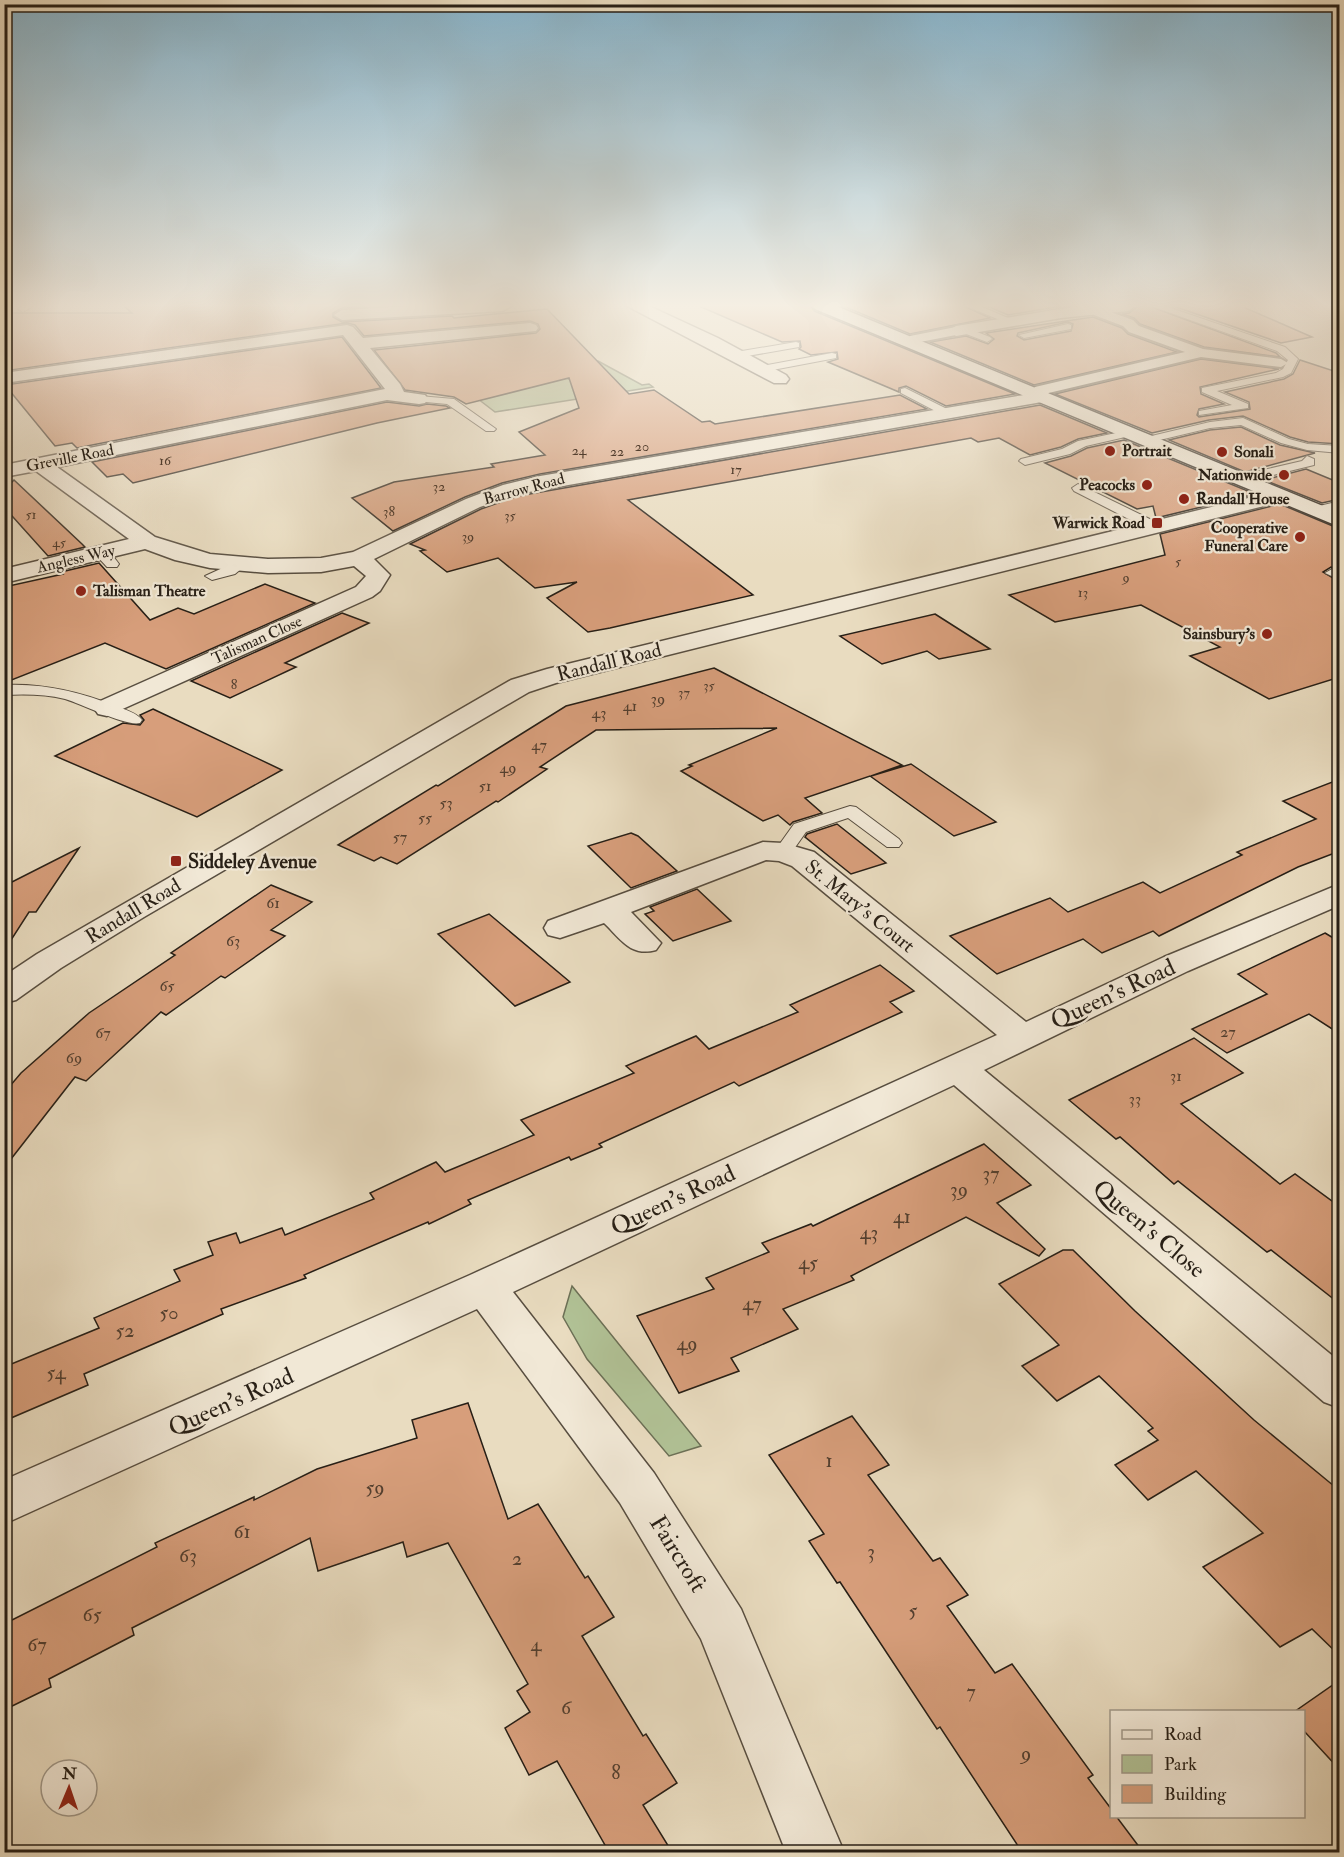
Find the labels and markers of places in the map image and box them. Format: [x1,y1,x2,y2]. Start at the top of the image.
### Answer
place label: Portrait [1122,441,1172,461]
place label: Sonali [1234,442,1275,462]
marker: Portrait [1103,444,1117,458]
marker: Sonali [1215,445,1229,459]
place label: Nationwide [1197,465,1272,485]
marker: Nationwide [1277,468,1291,482]
place label: Peacocks [1079,475,1136,495]
marker: Peacocks [1140,478,1154,492]
place label: Randall House [1196,489,1290,509]
marker: Randall House [1177,492,1191,506]
place label: Warwick Road [1052,513,1145,533]
marker: Warwick Road [1150,516,1164,530]
place label: Cooperative Funeral Care [1204,518,1288,556]
marker: Cooperative Funeral Care [1293,530,1307,544]
place label: Talisman Theatre [92,581,206,601]
marker: Talisman Theatre [74,584,88,598]
place label: Sainsbury's [1183,624,1256,645]
marker: Sainsbury's [1260,627,1274,641]
place label: Siddeley Avenue [188,849,317,875]
marker: Siddeley Avenue [169,854,183,868]

